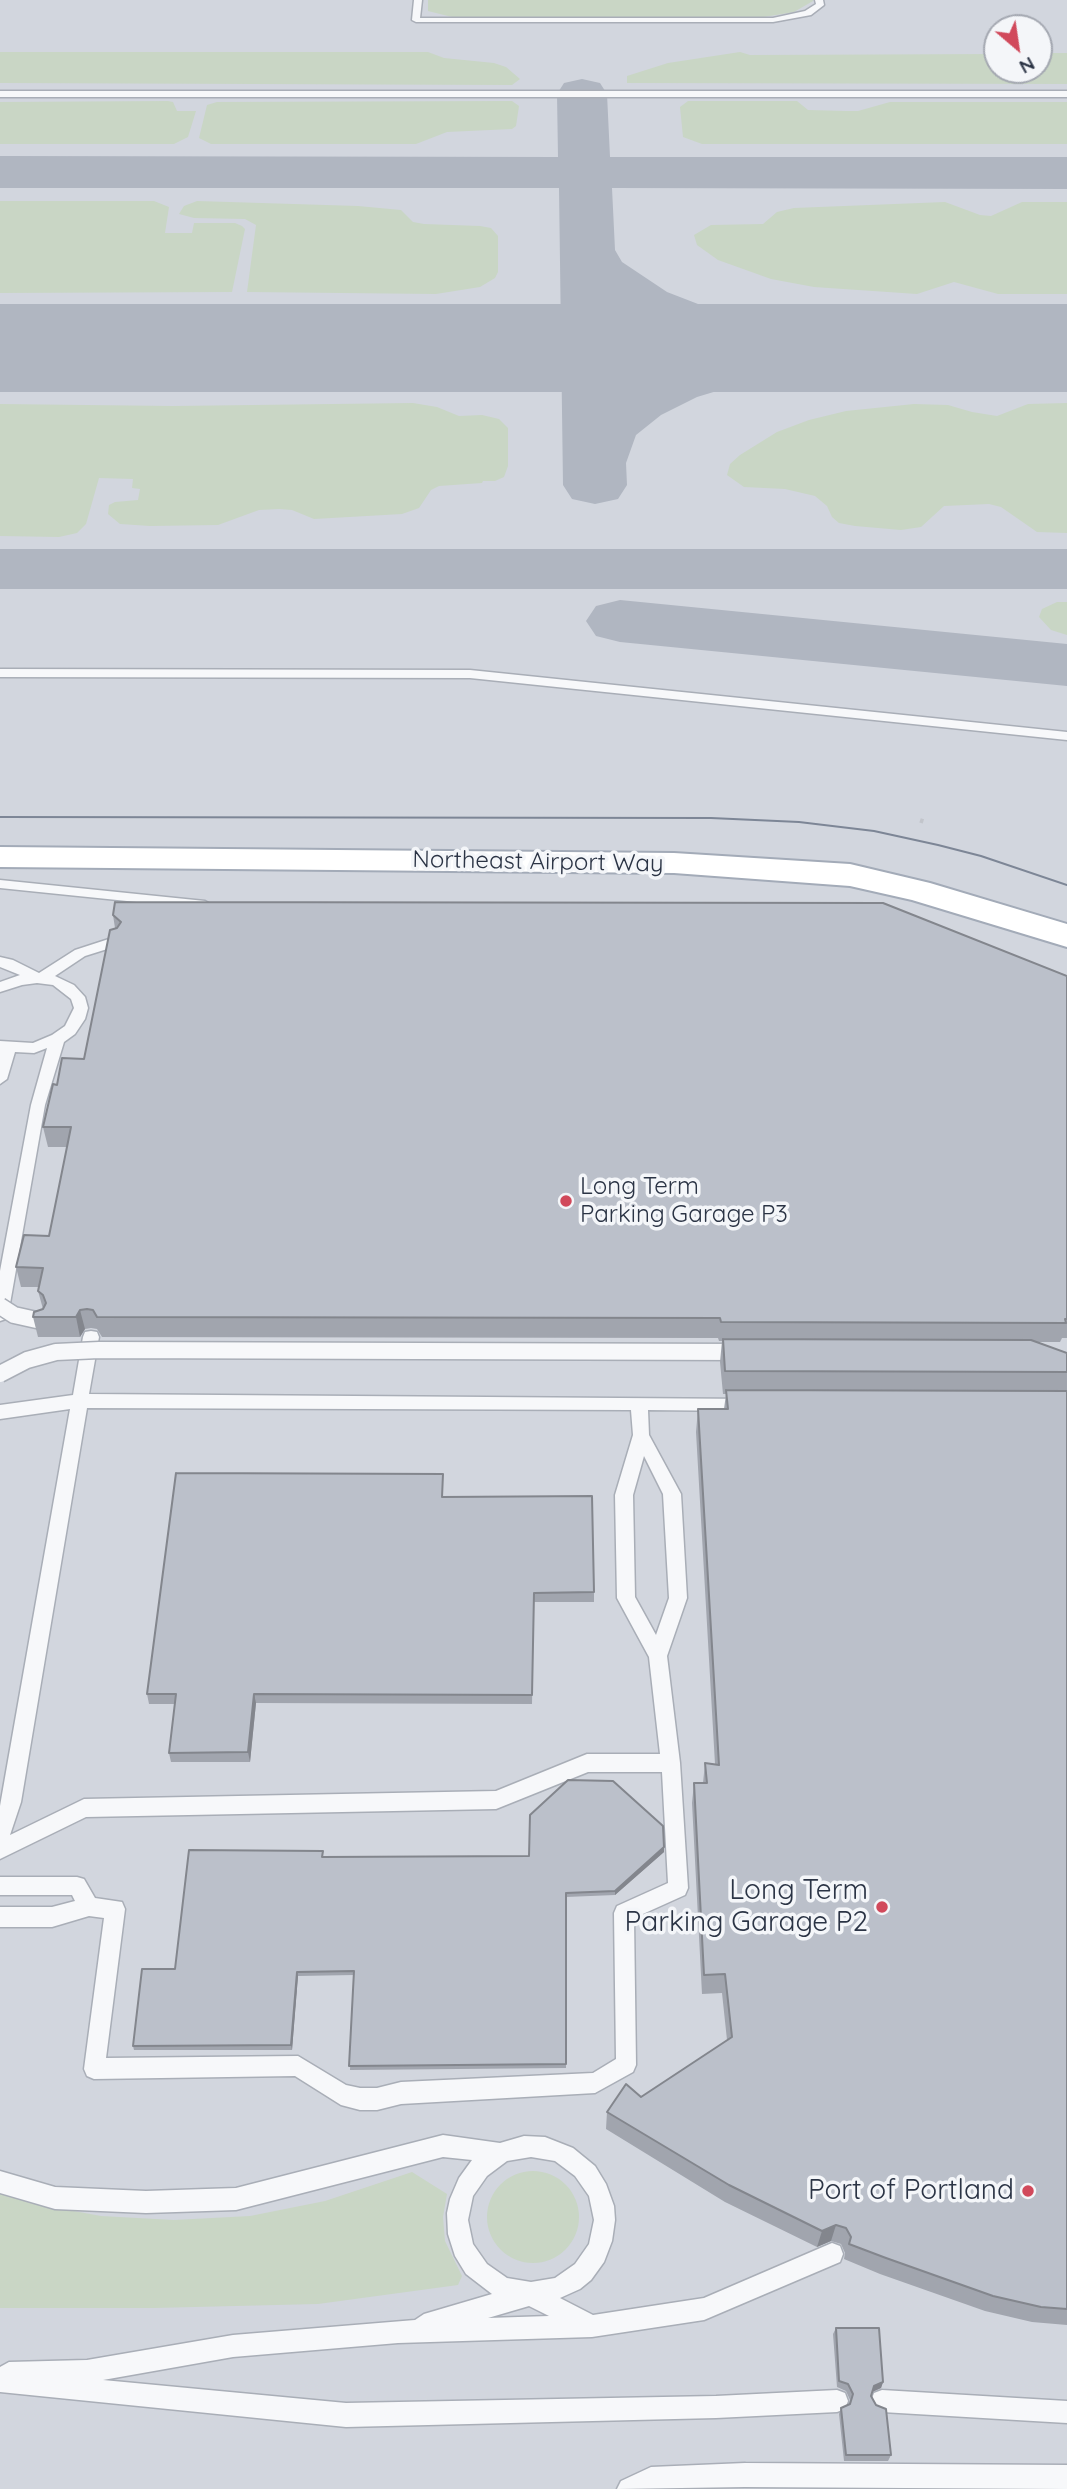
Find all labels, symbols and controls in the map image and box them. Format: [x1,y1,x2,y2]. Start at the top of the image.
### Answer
north arrow [983,14,1053,84]
text: N [1015,52,1039,79]
street label: Northeast Airport Way [412,845,664,879]
place label: Long Term Parking Garage P3 [580,1173,788,1229]
marker: Long Term Parking Garage P3 [558,1193,574,1209]
place label: Long Term Parking Garage P2 [625,1874,868,1940]
marker: Long Term Parking Garage P2 [874,1899,890,1915]
place label: Port of Portland [808,2174,1014,2208]
marker: Port of Portland [1020,2183,1036,2199]

